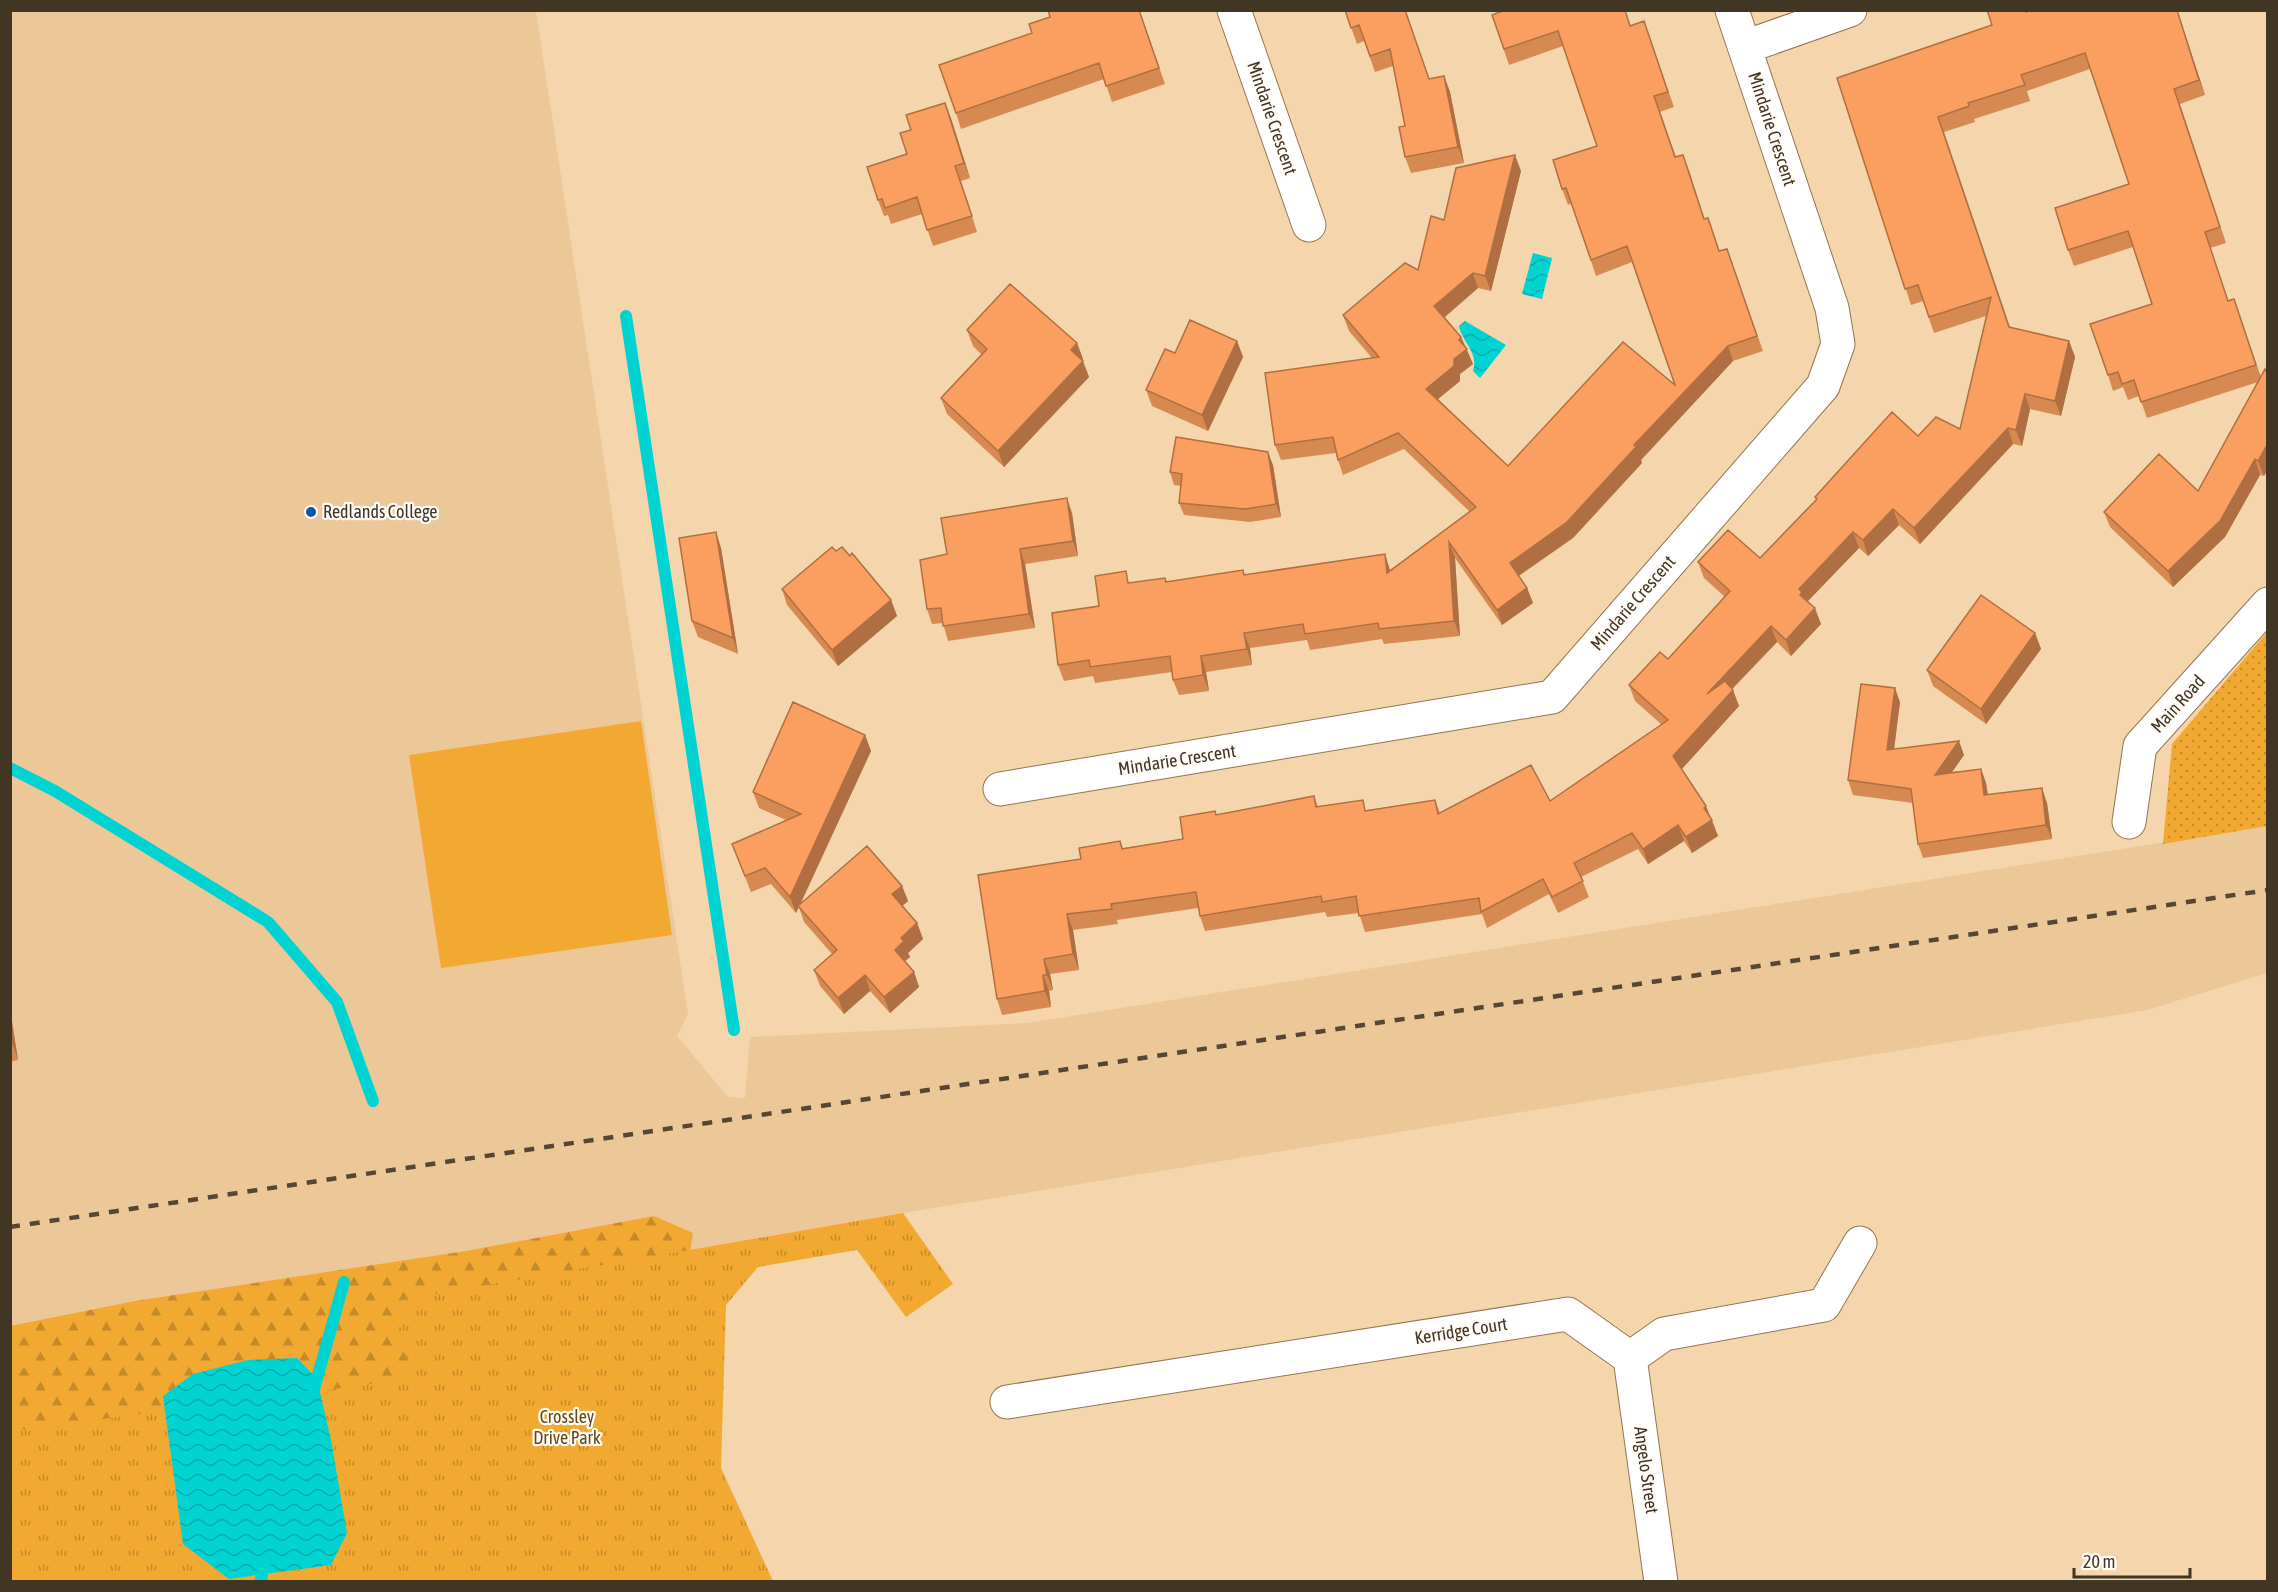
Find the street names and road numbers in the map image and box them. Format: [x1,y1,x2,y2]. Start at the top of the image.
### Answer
street label: Mindarie Crescent [1243,58,1302,177]
street label: Mindarie Crescent [1744,69,1801,188]
street label: Mindarie Crescent [1586,551,1679,654]
street label: Main Road [2146,671,2209,737]
street label: Mindarie Crescent [1117,740,1237,779]
street label: Kerridge Court [1413,1313,1509,1348]
street label: Angelo Street [1630,1425,1663,1515]

